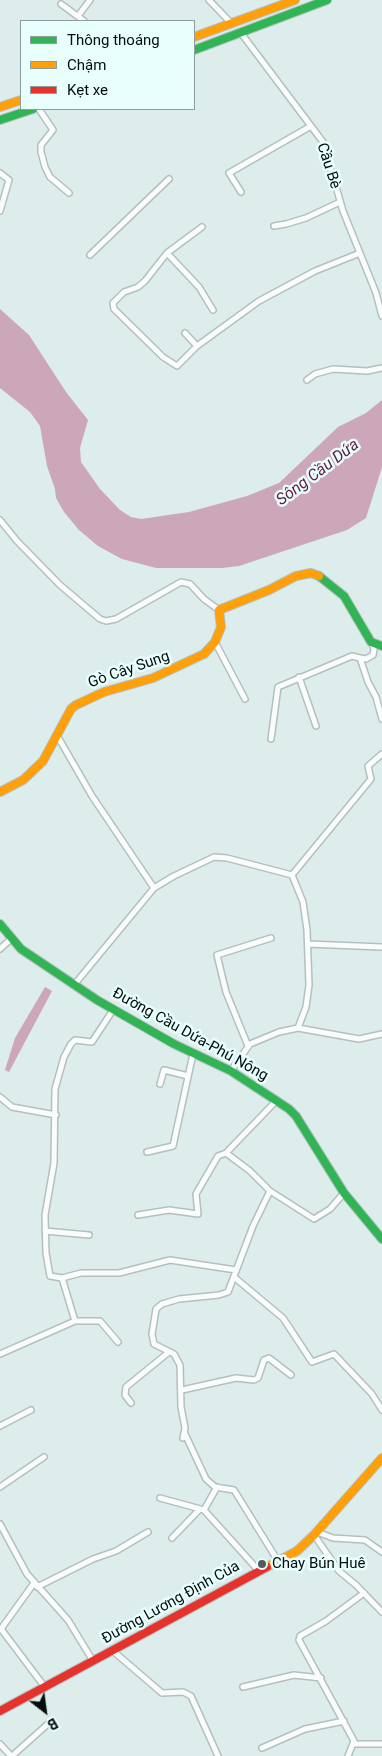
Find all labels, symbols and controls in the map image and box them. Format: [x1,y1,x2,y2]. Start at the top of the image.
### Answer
legend [20,20,195,110]
text: Thông thoáng [67,31,160,49]
text: Chậm [67,56,106,74]
text: Kẹt xe [67,81,108,99]
street label: Cầu Bè [312,141,344,191]
water label: Sông Cầu Dứa [273,436,363,510]
street label: Gò Cây Sung [86,648,172,692]
street label: Đường Cầu Dứa-Phú Nông [109,985,271,1085]
place label: Chay Bún Huê [272,1555,365,1573]
street label: Đường Lương Định Của [99,1558,243,1648]
marker: Chay Bún Huê [256,1558,268,1570]
north arrow [20,1686,70,1736]
text: B [45,1715,60,1733]

